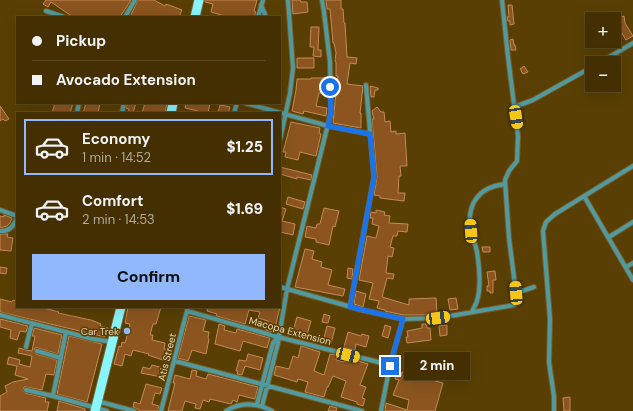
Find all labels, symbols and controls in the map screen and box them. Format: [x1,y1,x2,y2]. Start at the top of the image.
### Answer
map controls [585,12,621,92]
button: + [585,12,621,48]
text: Pickup [56,31,106,51]
button: − [585,56,621,92]
text: Avocado Extension [56,70,196,90]
route start [321,78,339,96]
car [508,104,524,130]
icon: car [34,129,70,165]
text: Economy [82,129,150,149]
text: $1.25 [226,137,263,157]
text: 1 min · 14:52 [82,149,151,166]
icon: car [34,191,70,227]
text: Comfort [82,191,143,211]
text: $1.69 [226,199,263,219]
text: 2 min · 14:53 [82,211,155,228]
car [464,219,478,243]
button: Confirm [32,254,265,300]
car [509,281,523,305]
car [425,310,451,326]
street label: Macopa Extension [247,314,333,348]
place label: Car Trek [81,325,119,338]
marker: Car Trek [122,326,132,336]
street label: Atis Street [155,332,179,382]
car [335,346,361,364]
callout: 2 min [404,352,470,380]
route end [381,357,399,375]
text: 2 min [420,357,454,374]

